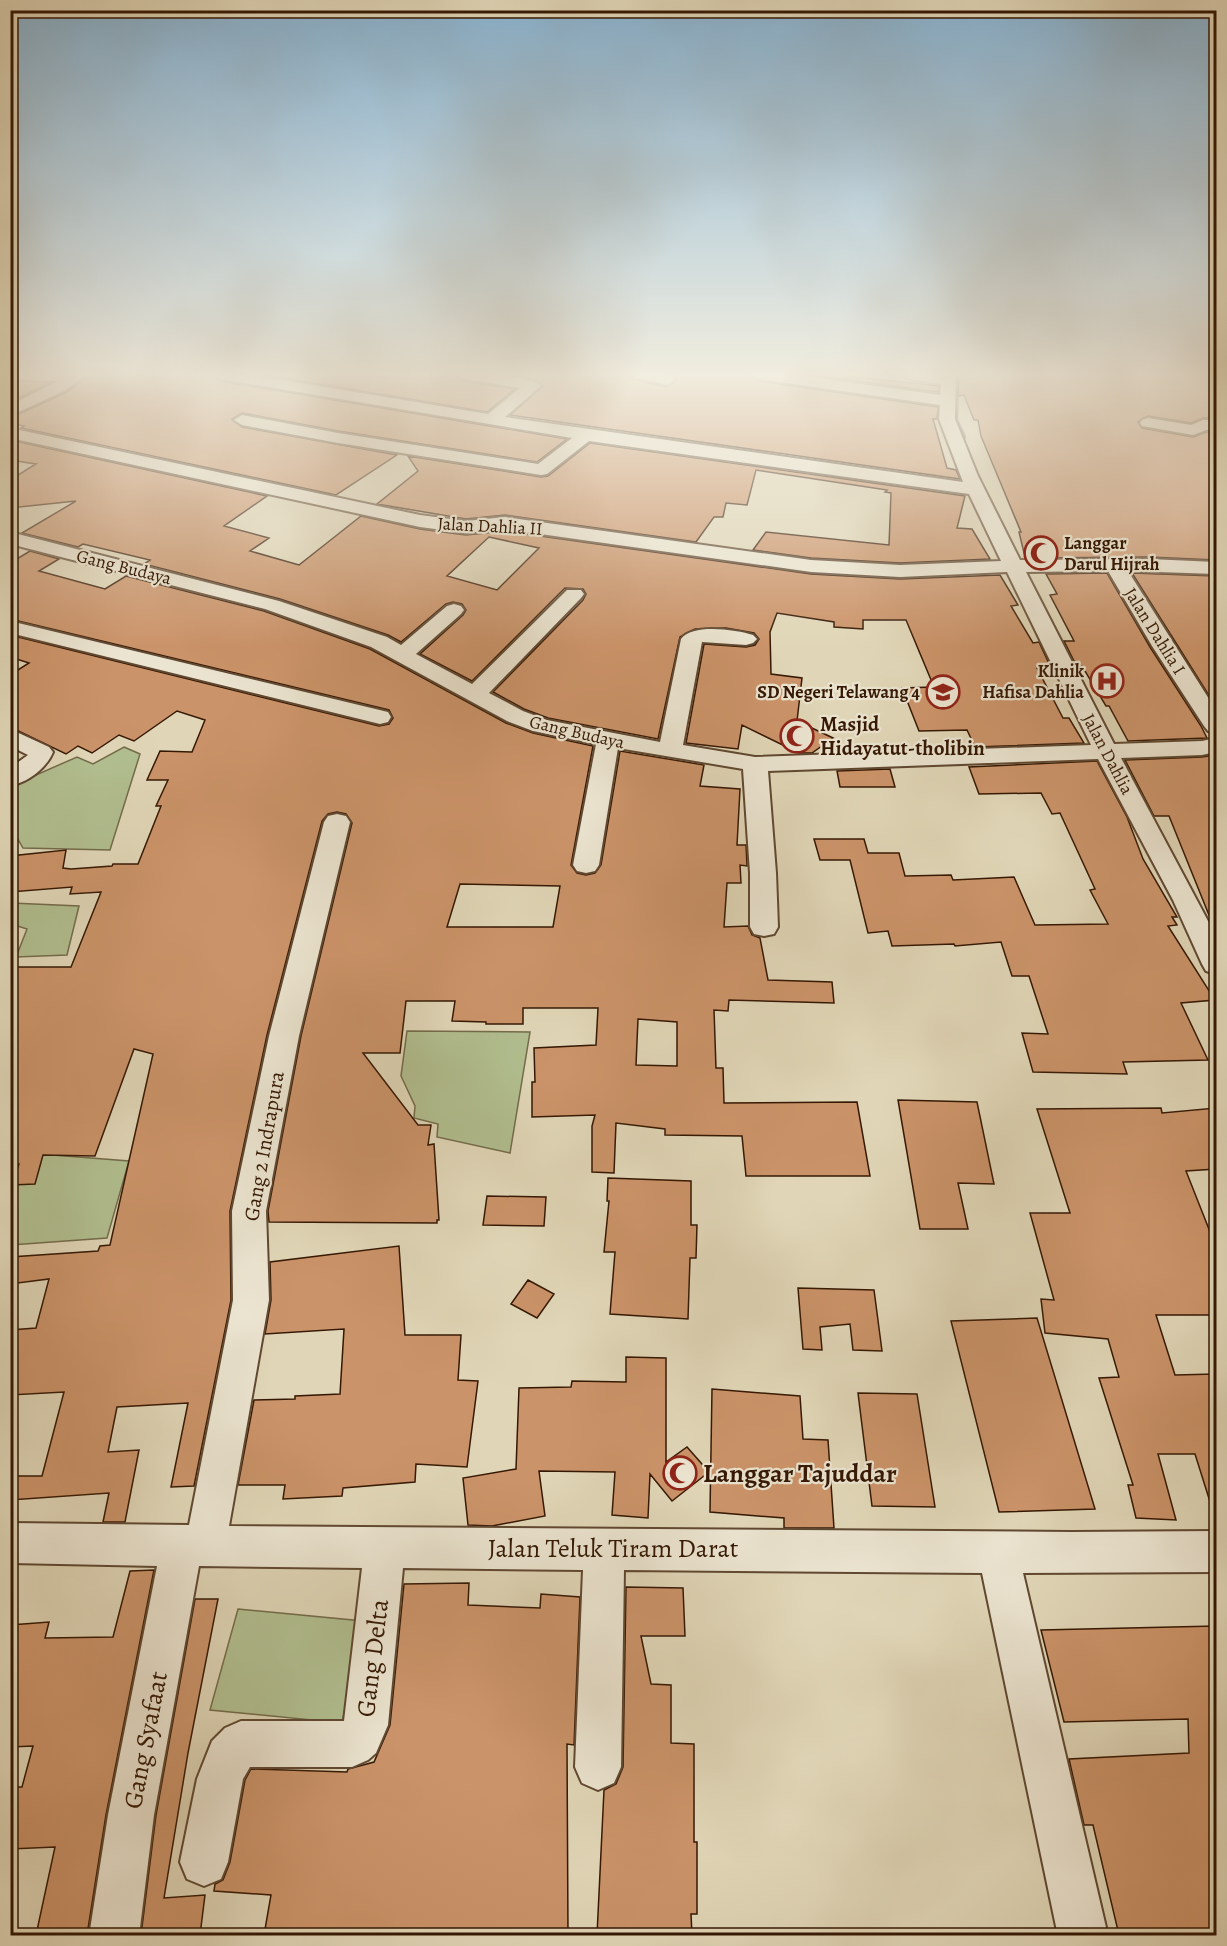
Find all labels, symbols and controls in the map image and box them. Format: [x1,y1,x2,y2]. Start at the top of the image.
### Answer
street label: Jalan Dahlia II [437,511,543,541]
place label: Langgar Darul Hijrah [1064,531,1160,576]
mosque icon: Langgar Darul Hijrah [1023,535,1059,571]
street label: Gang Budaya [74,544,175,591]
street label: Jalan Dahlia I [1119,583,1191,679]
place label: Klinik Hafisa Dahlia [982,659,1085,704]
hospital icon: Klinik Hafisa Dahlia [1089,663,1125,699]
school or university icon: SD Negeri Telawang 4 [925,674,961,710]
place label: SD Negeri Telawang 4 [757,680,921,704]
street label: Gang Budaya [527,709,628,755]
street label: Jalan Dahlia [1077,709,1140,799]
place label: Masjid Hidayatut-tholibin [820,710,985,762]
mosque icon: Masjid Hidayatut-tholibin [779,718,815,754]
street label: Gang 2 Indrapura [237,1069,291,1223]
mosque icon: Langgar Tajuddar [662,1455,698,1491]
place label: Langgar Tajuddar [703,1456,897,1491]
street label: Jalan Teluk Tiram Darat [488,1531,739,1566]
street label: Gang Delta [348,1597,397,1719]
street label: Gang Syafaat [115,1668,176,1812]

